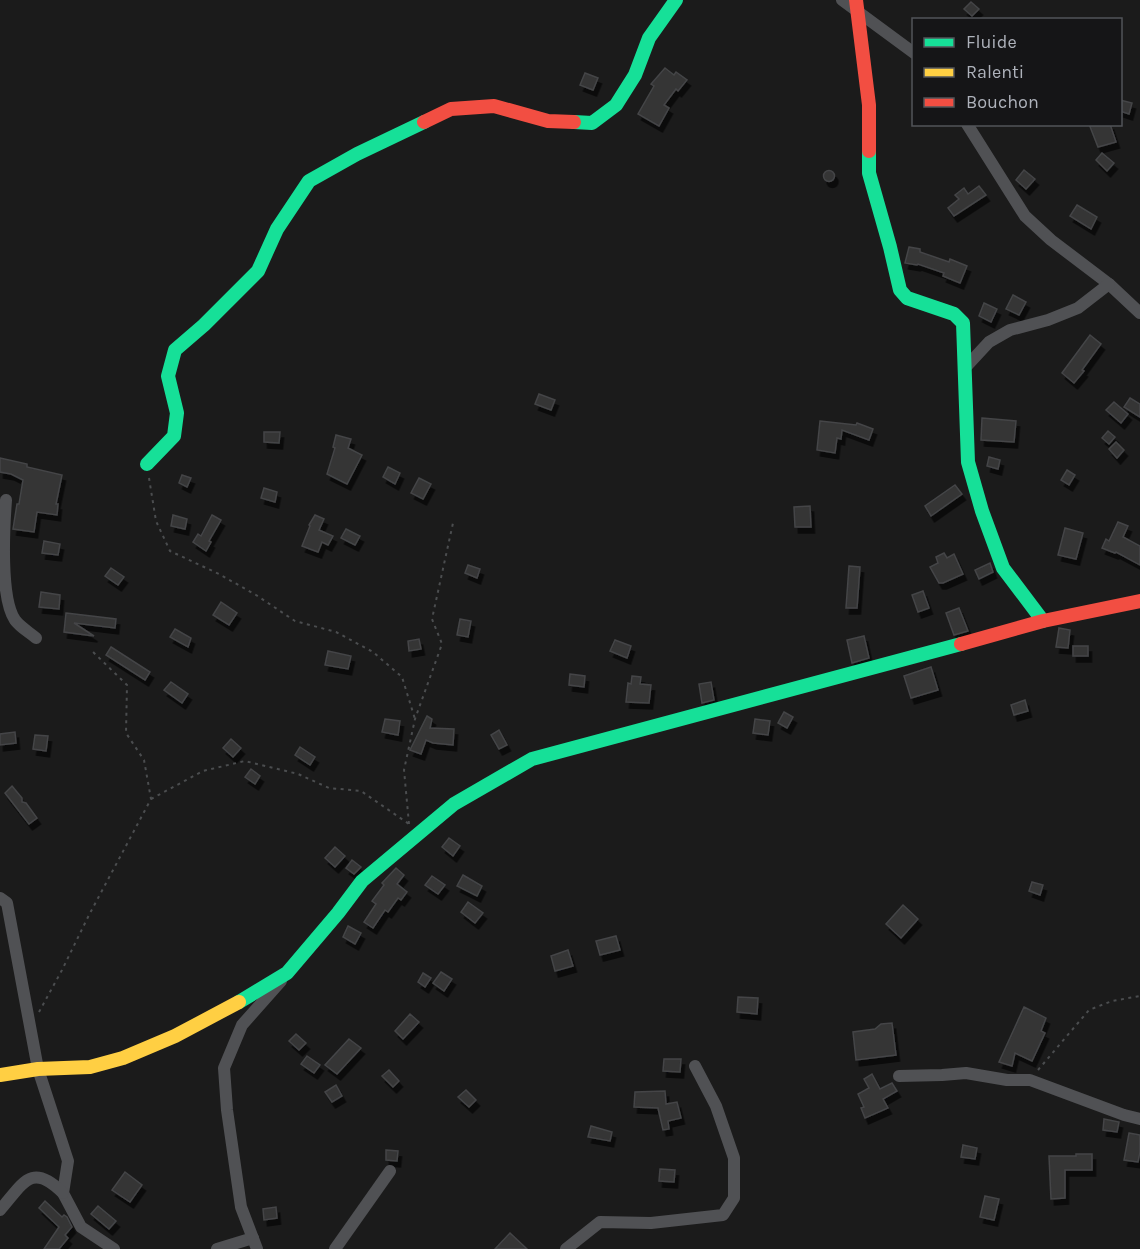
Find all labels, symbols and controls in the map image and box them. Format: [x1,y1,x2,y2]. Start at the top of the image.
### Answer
legend [912,18,1122,126]
text: Fluide [966,31,1017,53]
text: Ralenti [966,61,1024,83]
text: Bouchon [966,91,1039,113]

